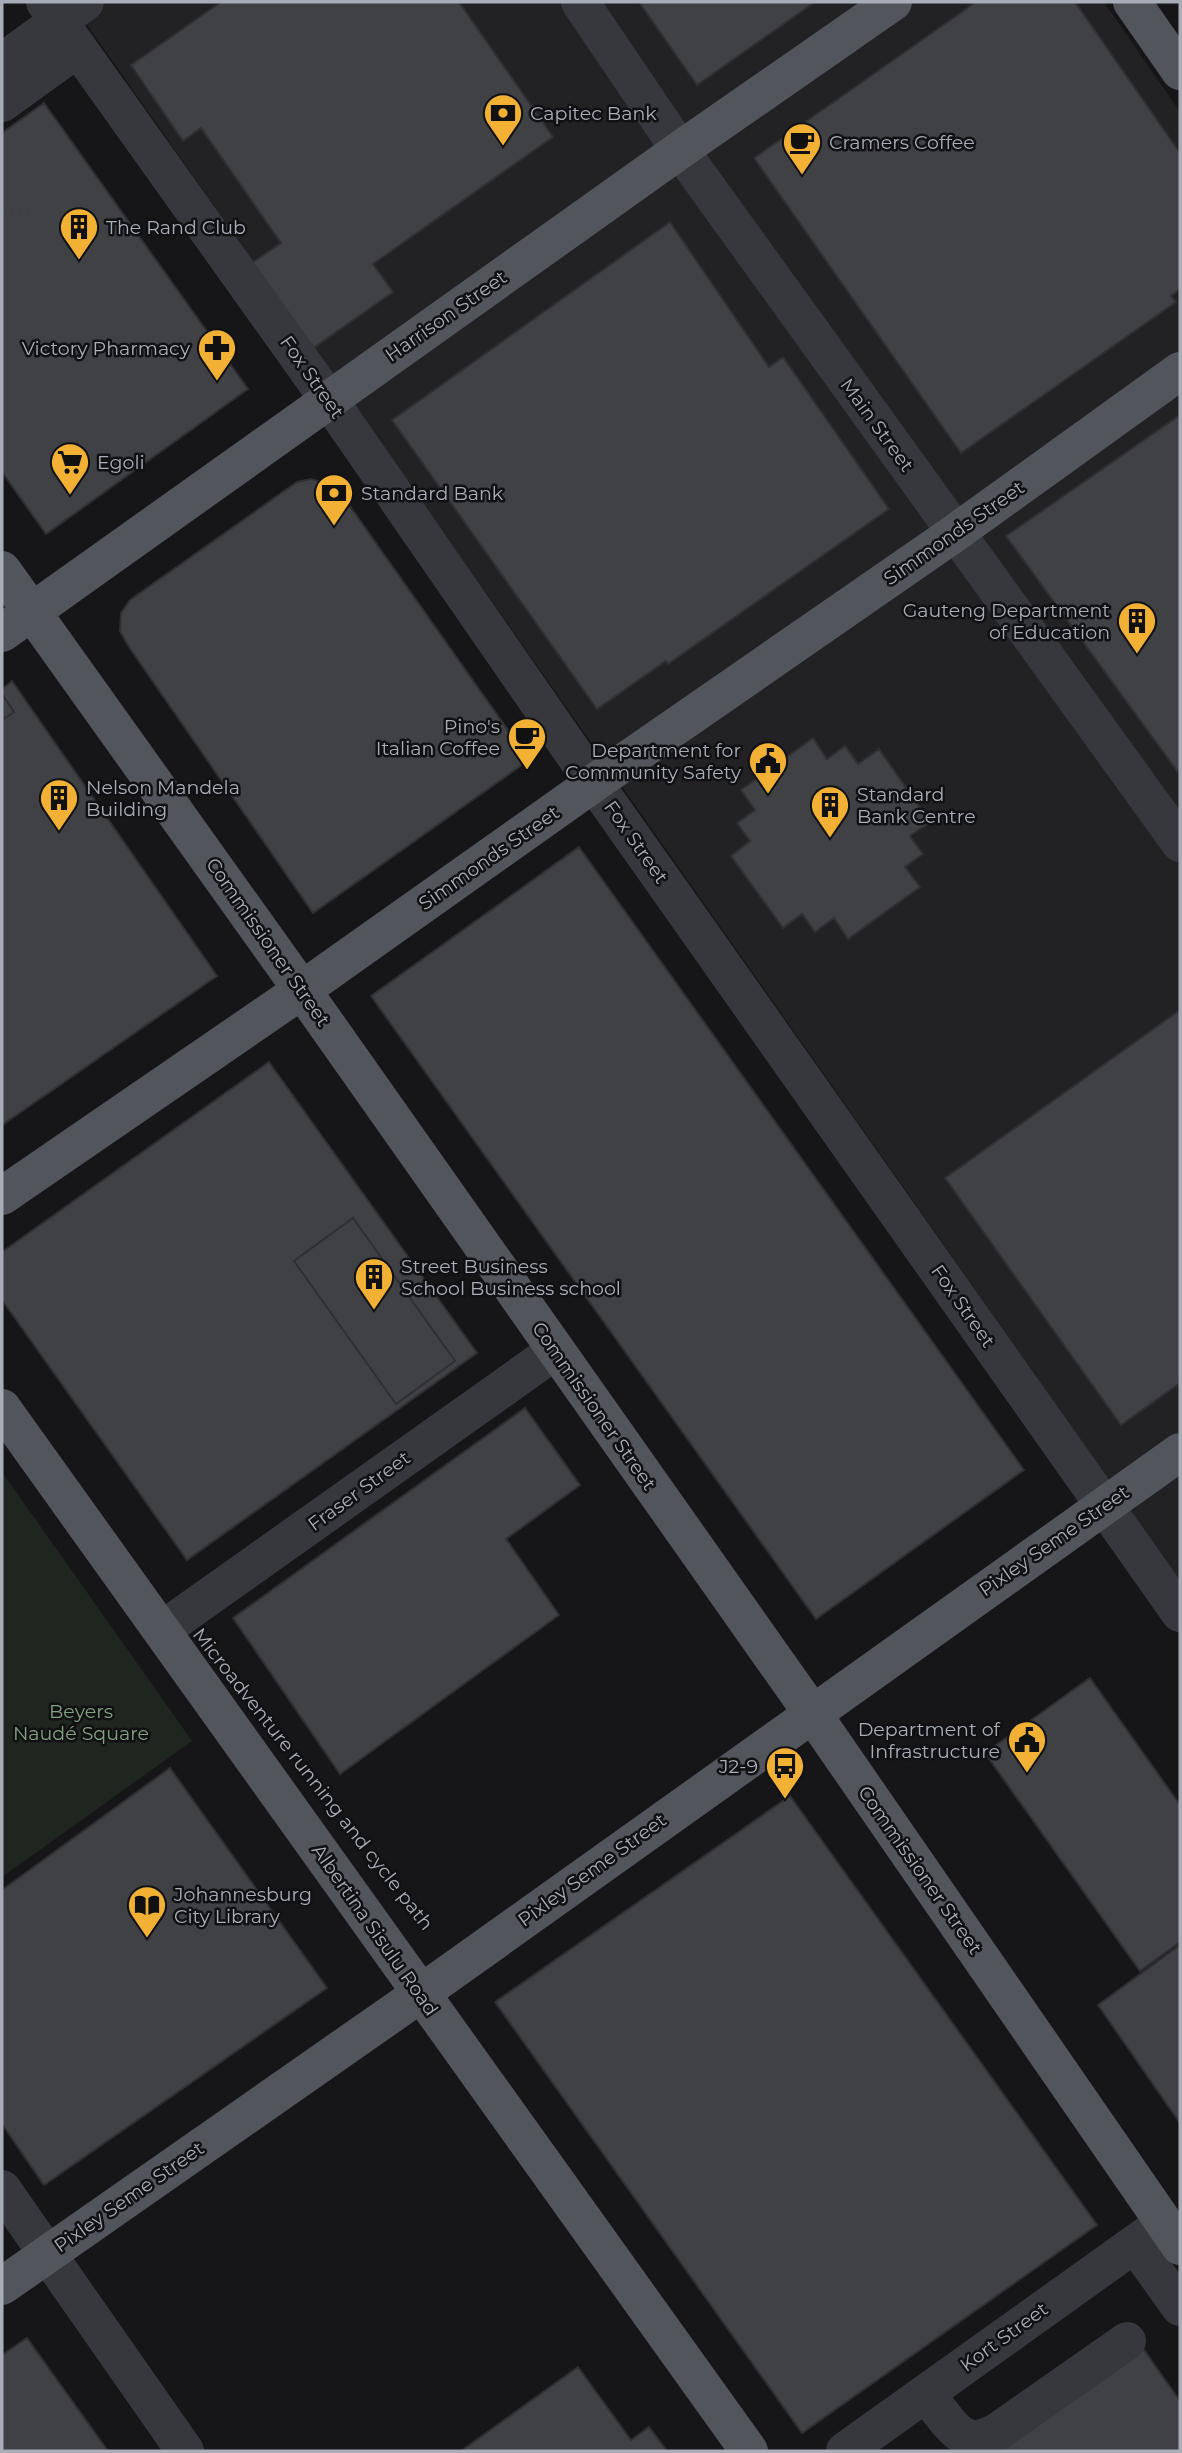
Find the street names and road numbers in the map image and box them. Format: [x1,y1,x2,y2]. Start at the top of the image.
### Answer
street label: Harrison Street [381,265,511,366]
street label: Fox Street [275,331,349,423]
street label: Main Street [835,374,919,476]
street label: Simmonds Street [879,476,1029,590]
street label: Fox Street [599,796,673,888]
street label: Simmonds Street [414,801,564,915]
street label: Commissioner Street [201,853,335,1031]
street label: Fox Street [926,1260,1000,1352]
street label: Commissioner Street [527,1317,661,1495]
street label: Fraser Street [303,1446,415,1536]
street label: Pixley Seme Street [975,1480,1134,1601]
street label: Microadventure running and cycle path [188,1623,438,1935]
street label: Commissioner Street [853,1781,987,1959]
street label: Pixley Seme Street [513,1808,671,1932]
street label: Albertina Sisulu Road [307,1840,443,2020]
street label: Pixley Seme Street [50,2136,209,2257]
street label: Kort Street [956,2297,1053,2377]

